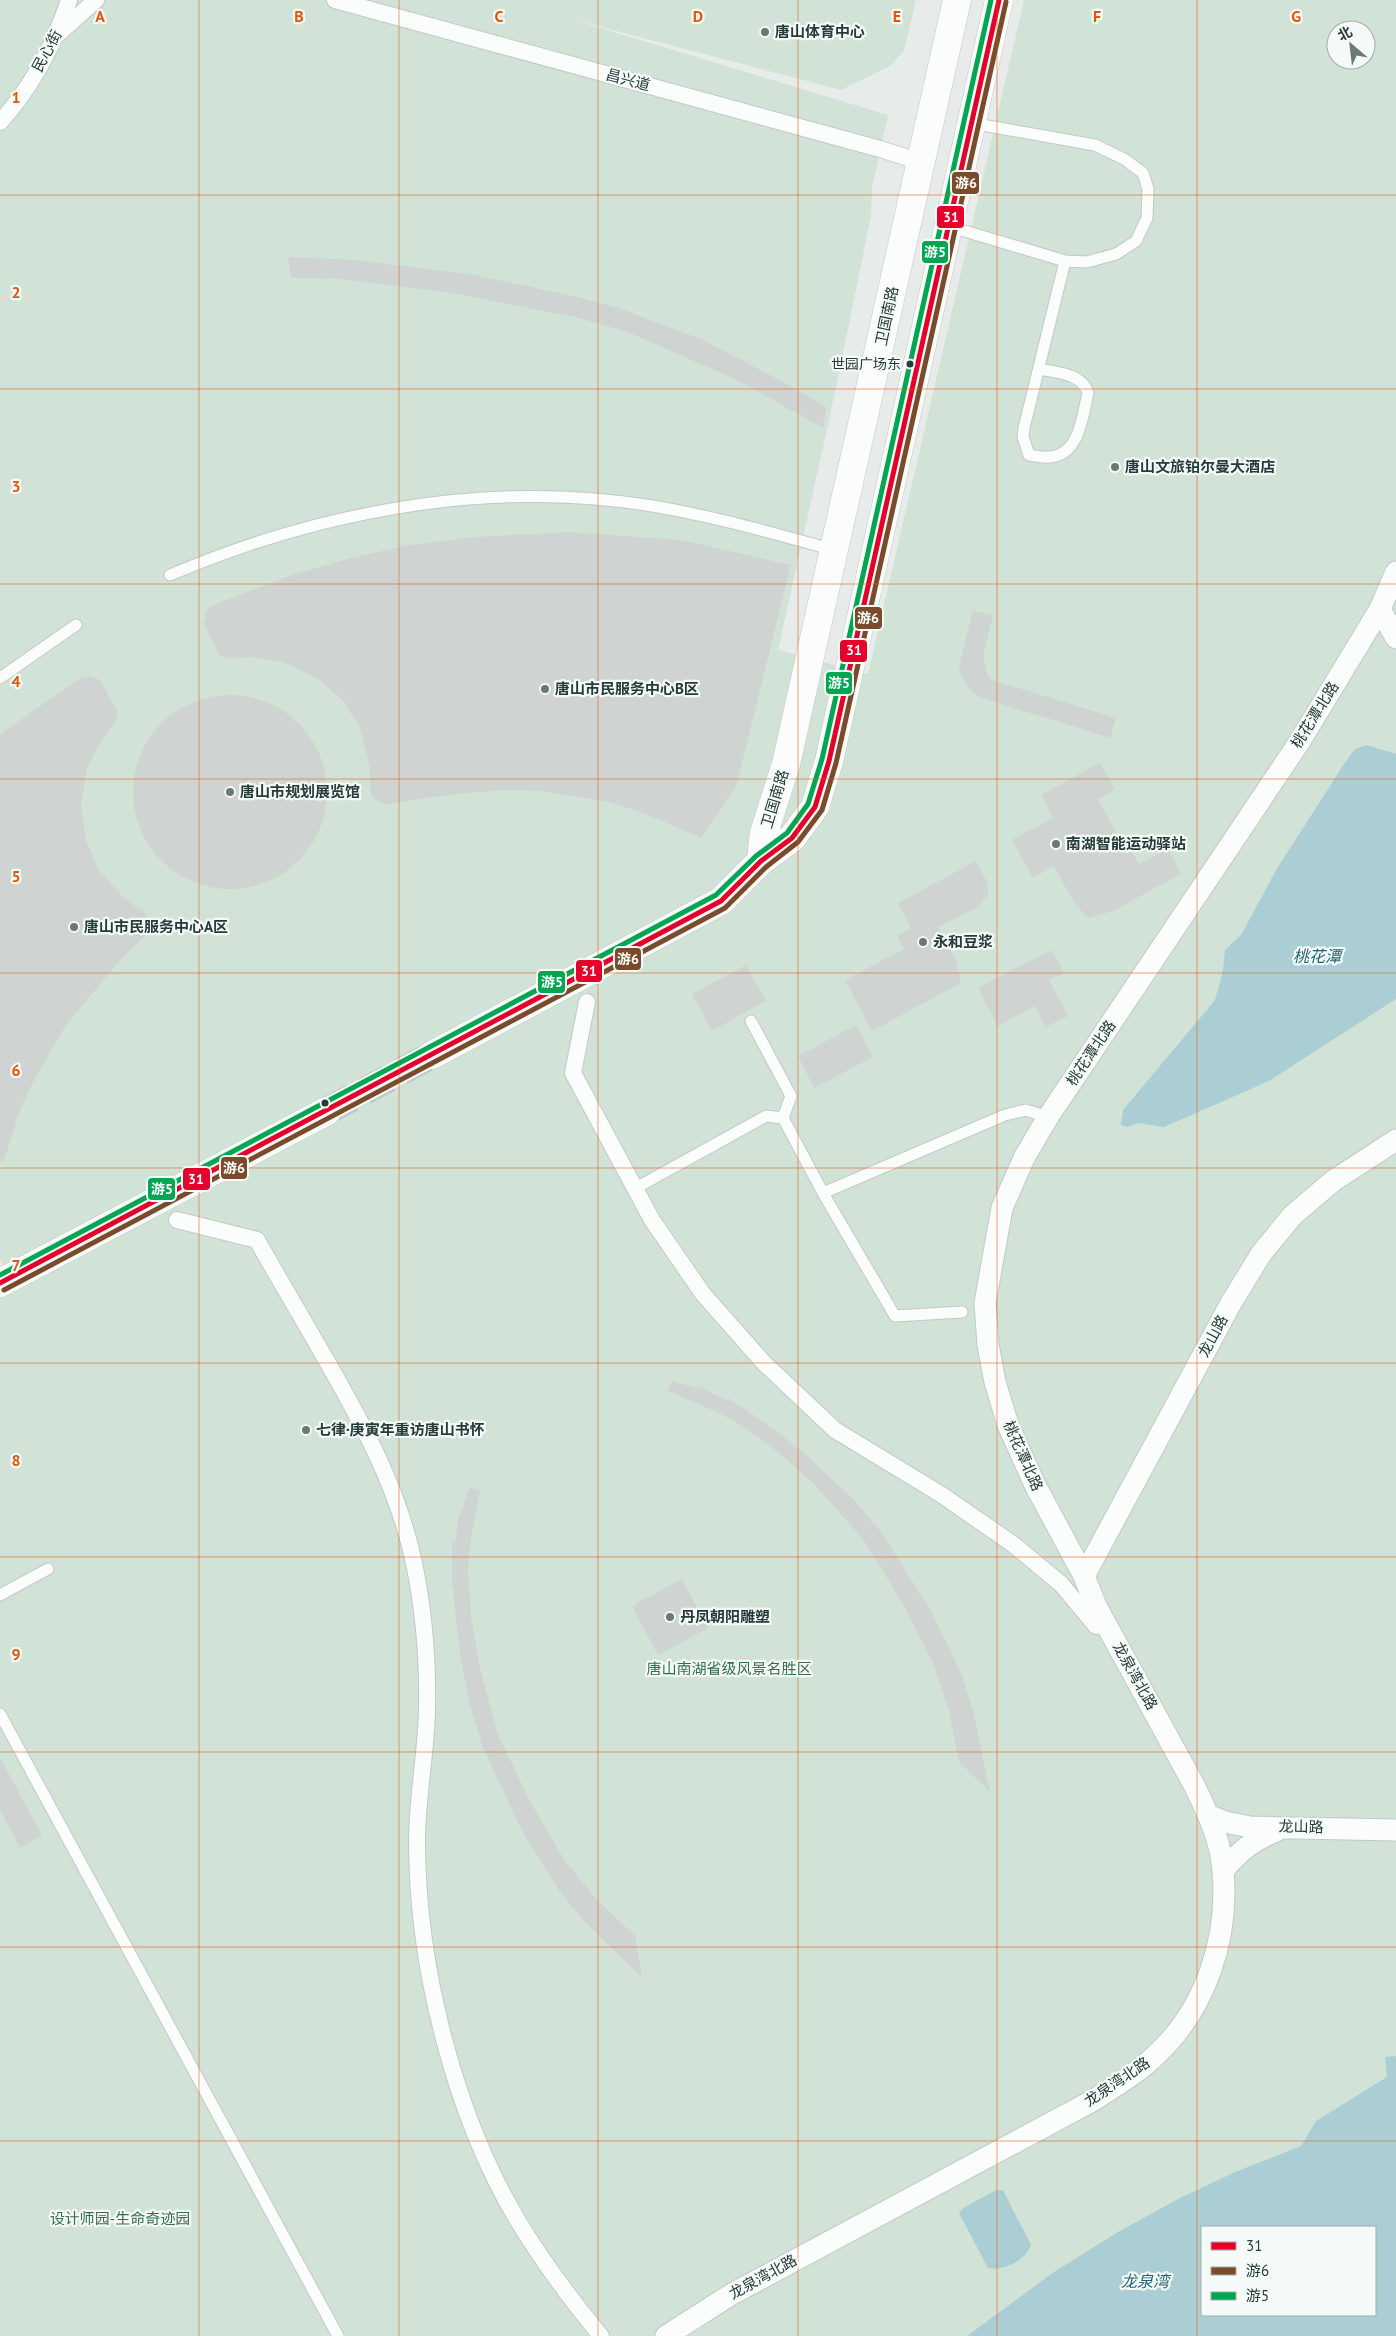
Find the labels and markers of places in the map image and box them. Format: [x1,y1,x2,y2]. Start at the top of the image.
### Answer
place label: 唐山体育中心 [775,22,865,41]
marker: 唐山体育中心 [759,26,771,38]
place label: 世园广场东 [831,355,901,373]
marker: 世园广场东 [905,359,915,369]
place label: 唐山文旅铂尔曼大酒店 [1125,457,1275,476]
marker: 唐山文旅铂尔曼大酒店 [1109,461,1121,473]
place label: 唐山市民服务中心B区 [555,679,699,698]
marker: 唐山市民服务中心B区 [539,683,551,695]
place label: 唐山市规划展览馆 [240,782,360,801]
marker: 唐山市规划展览馆 [224,786,236,798]
place label: 南湖智能运动驿站 [1066,834,1186,853]
marker: 南湖智能运动驿站 [1050,838,1062,850]
place label: 唐山市民服务中心A区 [84,917,228,936]
marker: 唐山市民服务中心A区 [68,921,80,933]
place label: 永和豆浆 [933,932,993,951]
marker: 永和豆浆 [917,936,929,948]
unlabelled marker [320,1098,330,1108]
place label: 七律·庚寅年重访唐山书怀 [316,1420,485,1439]
marker: 七律·庚寅年重访唐山书怀 [300,1424,312,1436]
place label: 丹凤朝阳雕塑 [680,1607,770,1626]
marker: 丹凤朝阳雕塑 [664,1611,676,1623]

